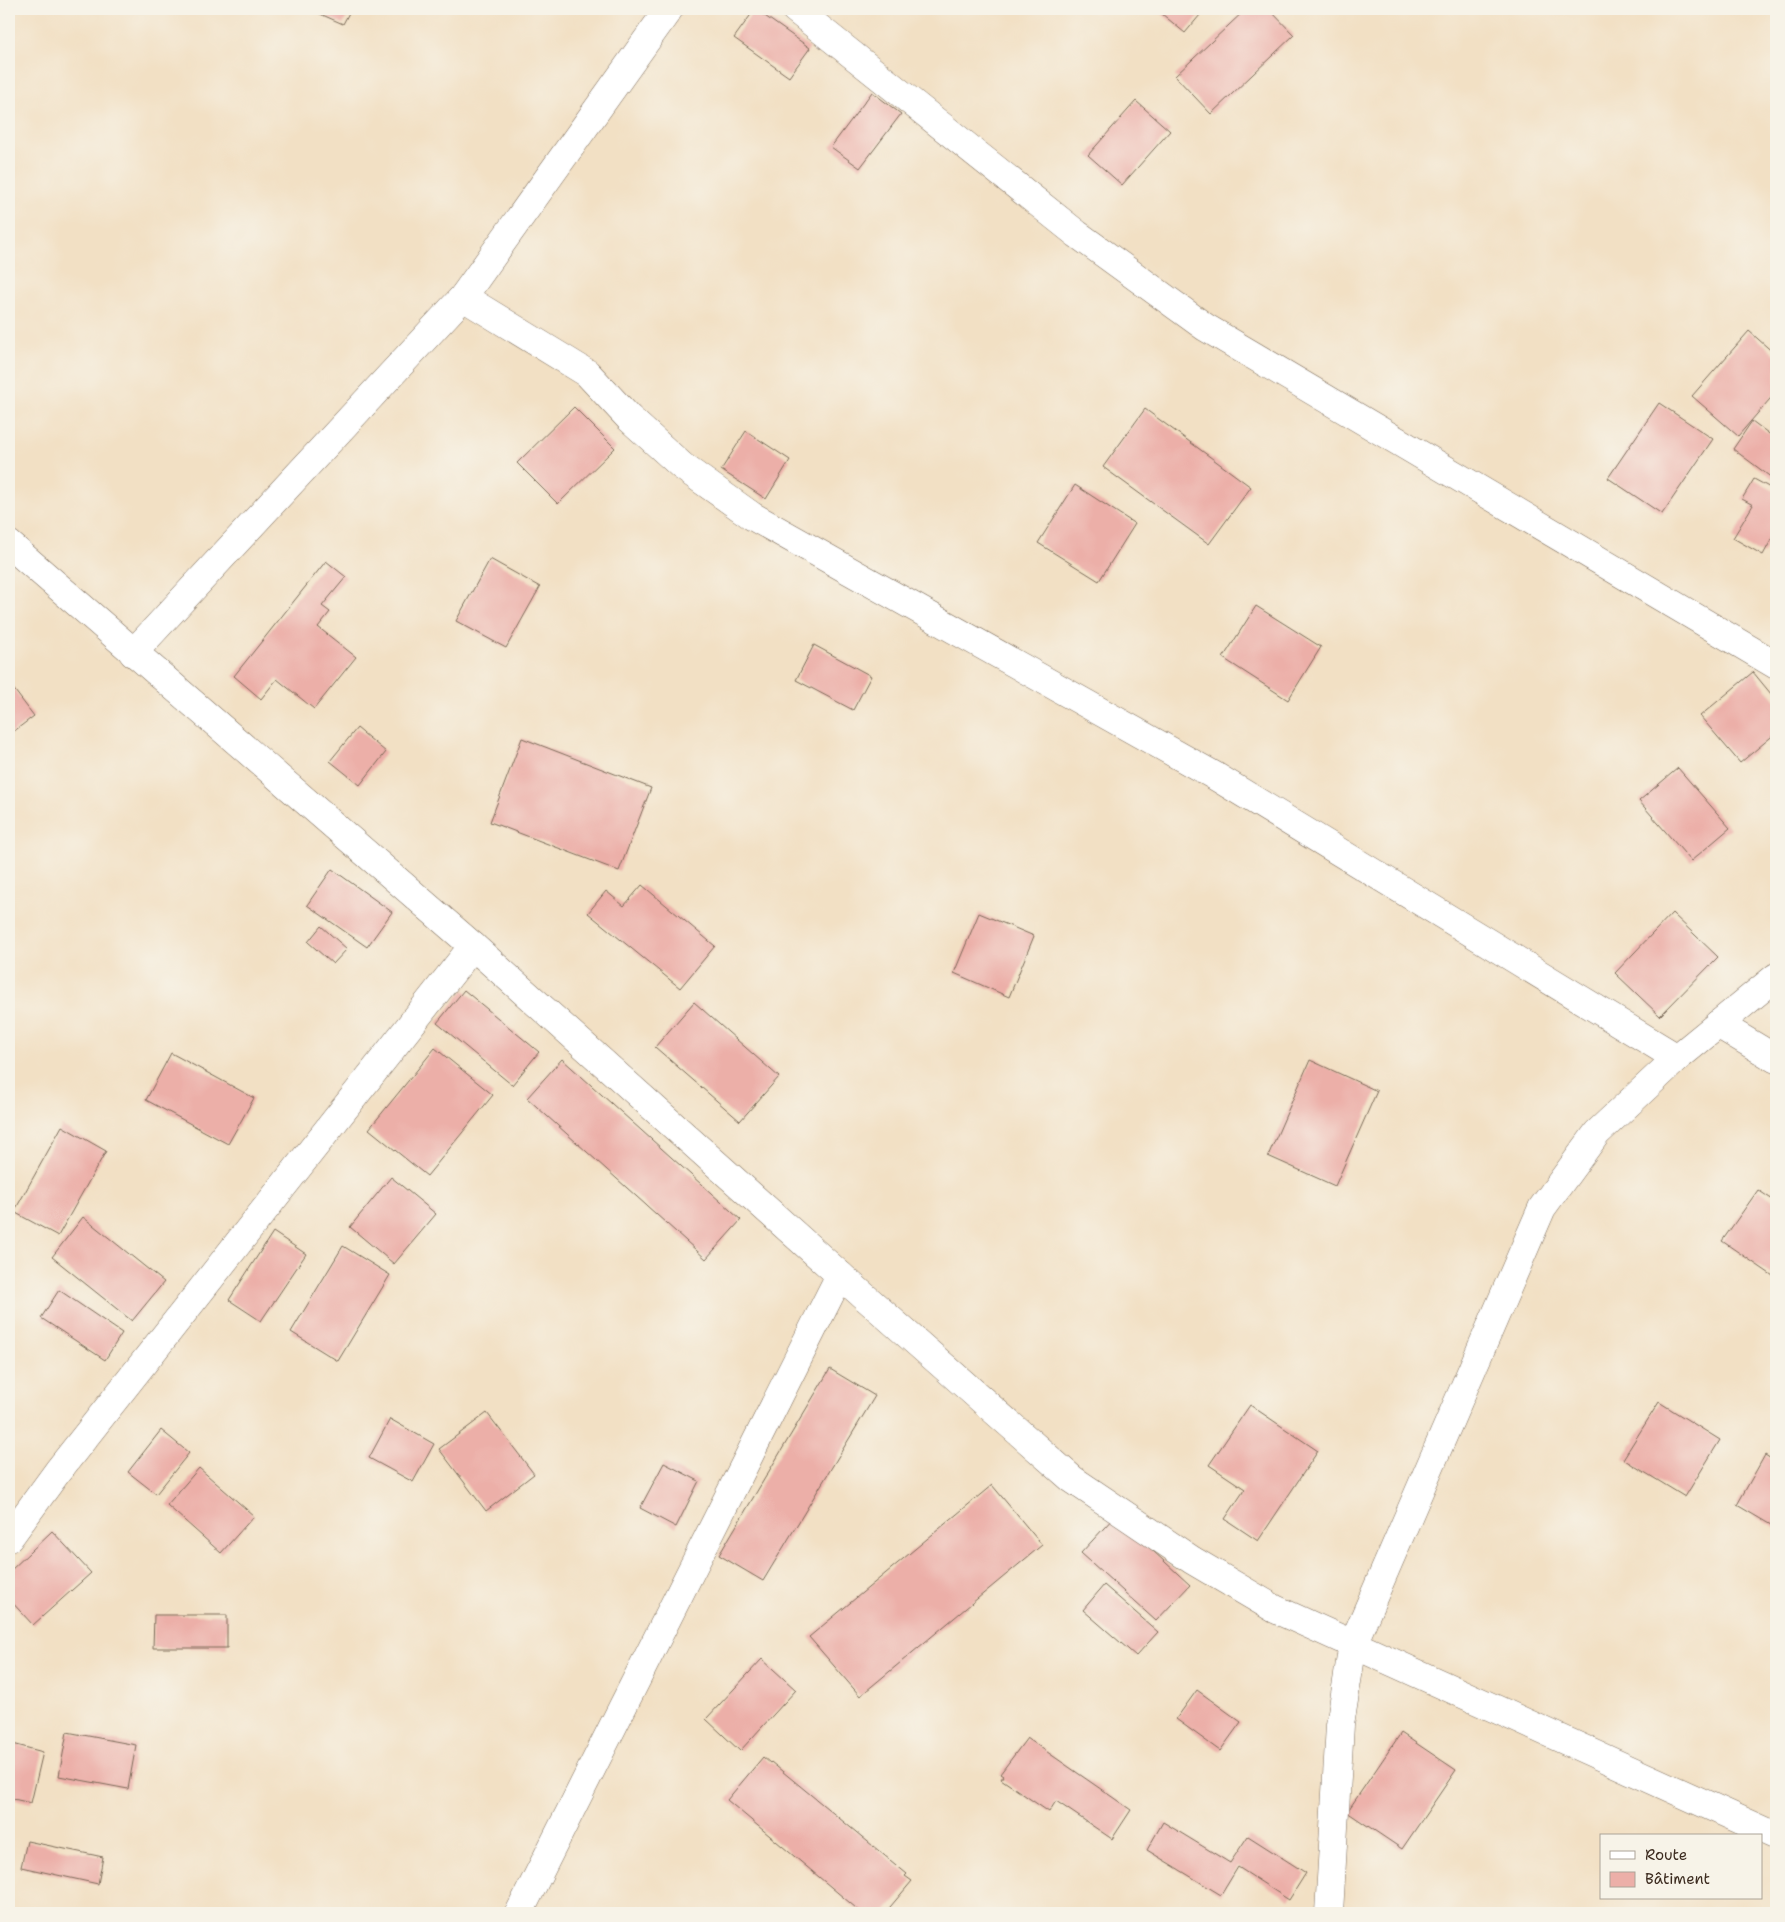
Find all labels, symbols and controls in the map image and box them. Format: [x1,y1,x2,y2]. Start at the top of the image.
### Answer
legend [1600,1834,1762,1900]
text: Route [1645,1845,1687,1865]
text: Bâtiment [1645,1869,1710,1889]

